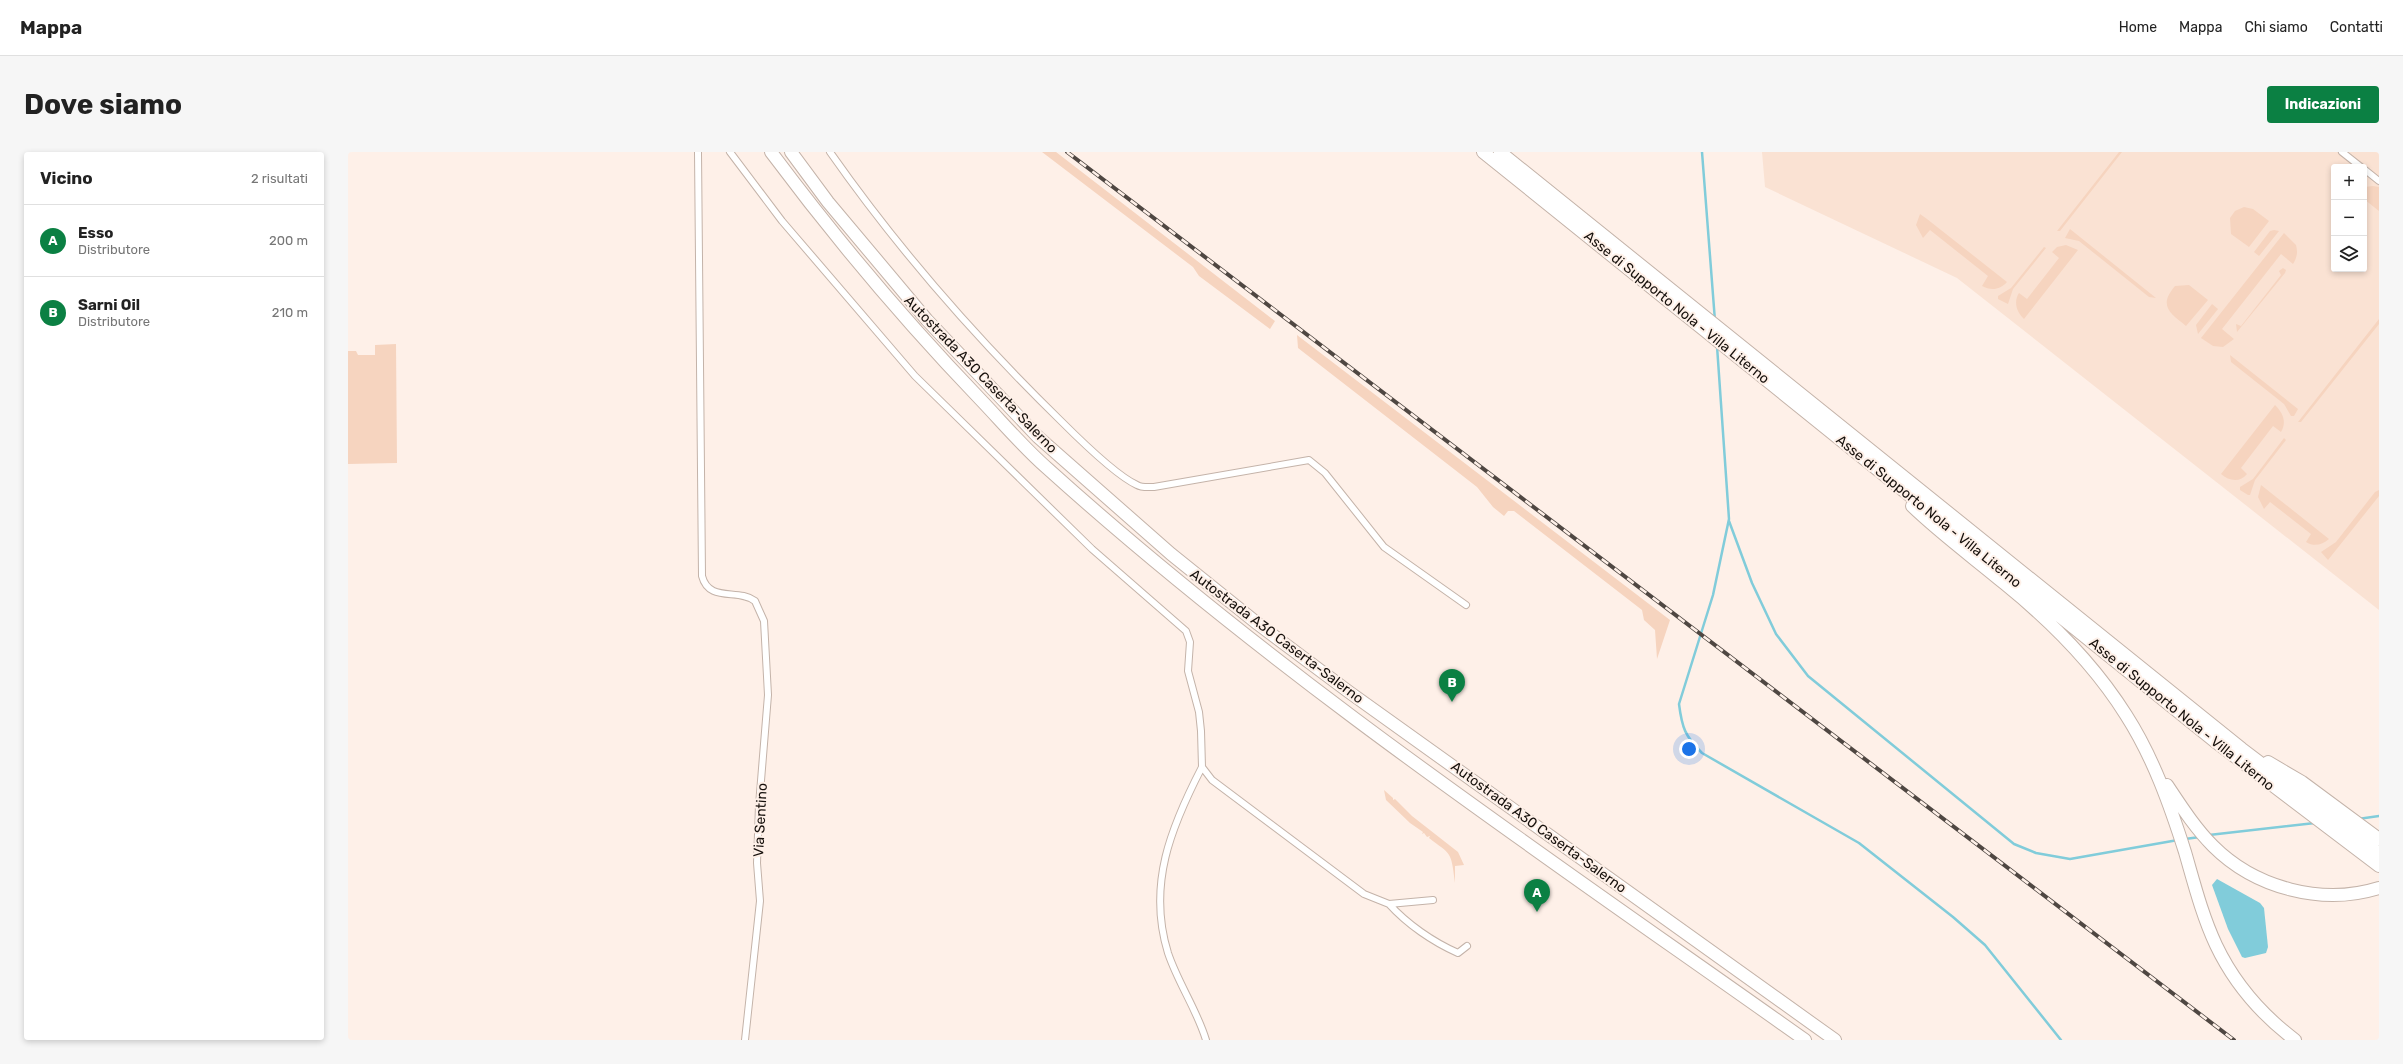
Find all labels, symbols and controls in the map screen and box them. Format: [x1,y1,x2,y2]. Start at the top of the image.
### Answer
text: Mappa [20,16,82,39]
text: Home [2119,19,2157,36]
text: Mappa [2179,19,2222,36]
text: Chi siamo [2244,19,2308,36]
text: Contatti [2330,19,2383,36]
button: Indicazioni [2267,86,2379,123]
text: Dove siamo [24,88,182,121]
map controls [2331,164,2367,272]
button: + [2331,164,2367,200]
text: Vicino [40,168,93,188]
text: 2 risultati [251,171,308,186]
button: − [2331,200,2367,236]
text: Esso [78,224,113,242]
street label: Asse di Supporto Nola - Villa Literno [1581,227,1773,387]
text: A [48,233,58,248]
text: 200 m [269,233,308,248]
button: layers [2331,236,2367,272]
text: Distributore [78,242,150,257]
street label: Autostrada A30 Caserta-Salerno [901,292,1061,457]
text: Sarni Oil [78,296,140,314]
text: B [48,305,58,320]
text: 210 m [272,305,308,320]
text: Distributore [78,314,150,329]
street label: Asse di Supporto Nola - Villa Literno [1833,431,2025,591]
street label: Autostrada A30 Caserta-Salerno [1187,566,1367,707]
street label: Asse di Supporto Nola - Villa Literno [2086,634,2278,794]
pin: B [1439,669,1465,702]
your location [1679,739,1699,759]
street label: Autostrada A30 Caserta-Salerno [1448,758,1630,896]
street label: Via Sentino [750,783,771,857]
pin: A [1524,879,1550,912]

